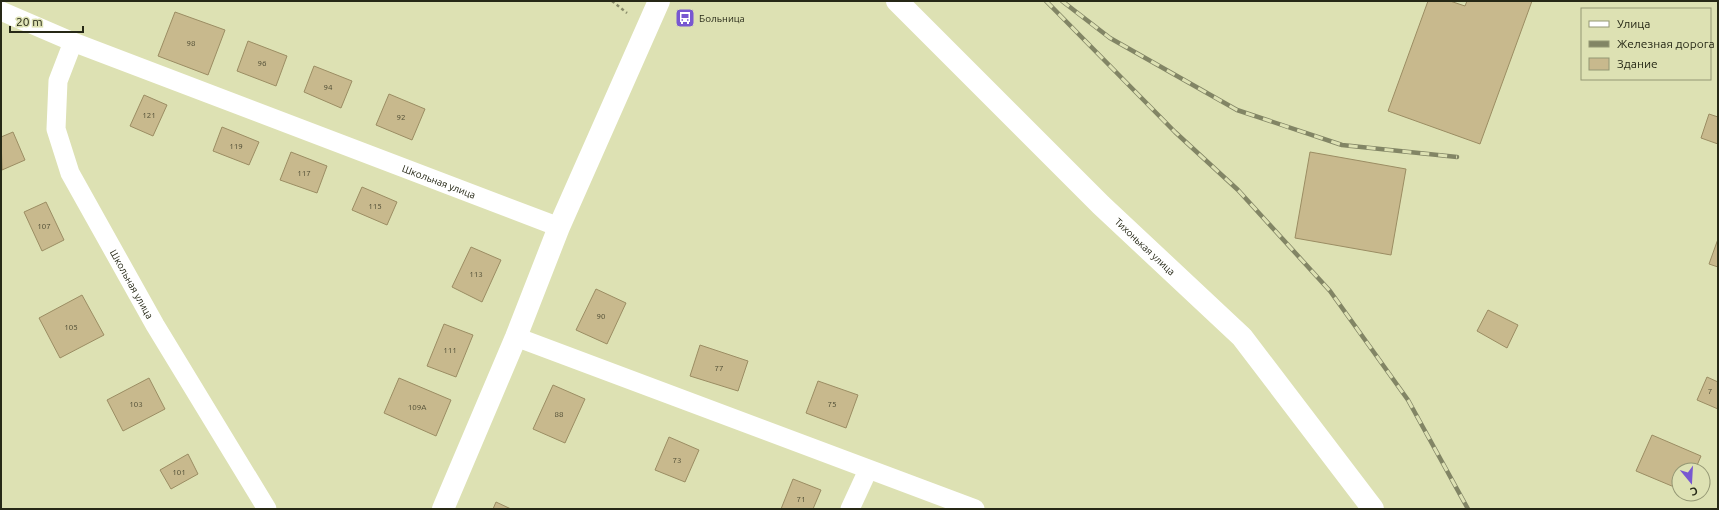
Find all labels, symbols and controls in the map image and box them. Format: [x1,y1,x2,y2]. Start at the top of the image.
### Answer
bus stop icon: Больница [674,7,696,29]
scale bar [10,8,83,34]
legend [1581,8,1711,80]
place label: Больница [699,13,745,24]
text: 20 m [16,15,43,28]
text: Улица [1617,17,1650,30]
text: Железная дорога [1617,37,1715,50]
house number: 98 [186,39,196,48]
text: Здание [1617,57,1658,70]
house number: 96 [257,59,267,68]
house number: 94 [323,83,333,92]
house number: 121 [142,111,156,120]
house number: 92 [396,113,406,122]
house number: 119 [229,142,243,151]
street label: Школьная улица [401,162,477,200]
house number: 117 [297,169,311,178]
house number: 115 [368,202,382,211]
street label: Тихонькая улица [1113,216,1177,277]
house number: 107 [37,222,51,231]
street label: Школьная улица [108,247,156,320]
house number: 113 [469,270,483,279]
house number: 90 [596,312,606,321]
house number: 105 [64,323,78,332]
house number: 111 [443,346,457,355]
house number: 77 [714,364,724,373]
house number: 7 [1708,387,1712,396]
house number: 103 [129,400,143,409]
house number: 75 [827,400,837,409]
house number: 109А [408,403,427,412]
house number: 88 [554,410,564,419]
house number: 73 [672,456,682,465]
north arrow [1671,462,1711,502]
house number: 101 [172,468,186,477]
text: С [1689,485,1699,498]
house number: 71 [796,495,806,504]

